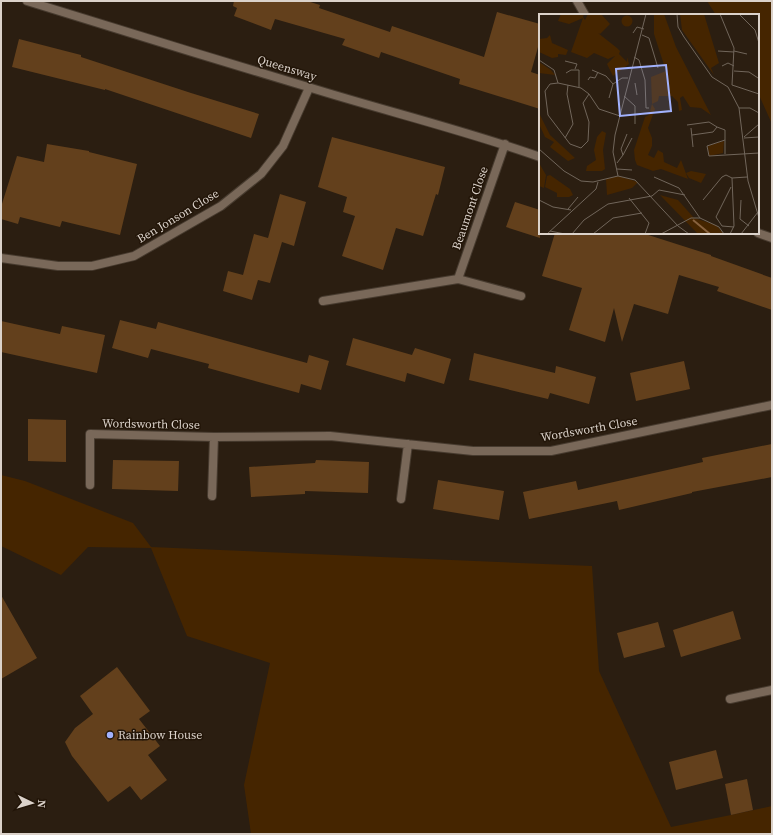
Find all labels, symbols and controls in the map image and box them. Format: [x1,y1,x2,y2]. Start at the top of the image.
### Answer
inset map [539,14,759,234]
street label: Queensway [255,51,319,85]
street label: Beaumont Close [448,164,492,252]
street label: Ben Jonson Close [134,185,222,247]
street label: Wordsworth Close [539,413,639,445]
street label: Wordsworth Close [102,415,200,433]
place label: Rainbow House [118,727,202,743]
marker: Rainbow House [105,730,115,740]
north arrow [12,783,52,823]
text: N [34,799,49,808]

